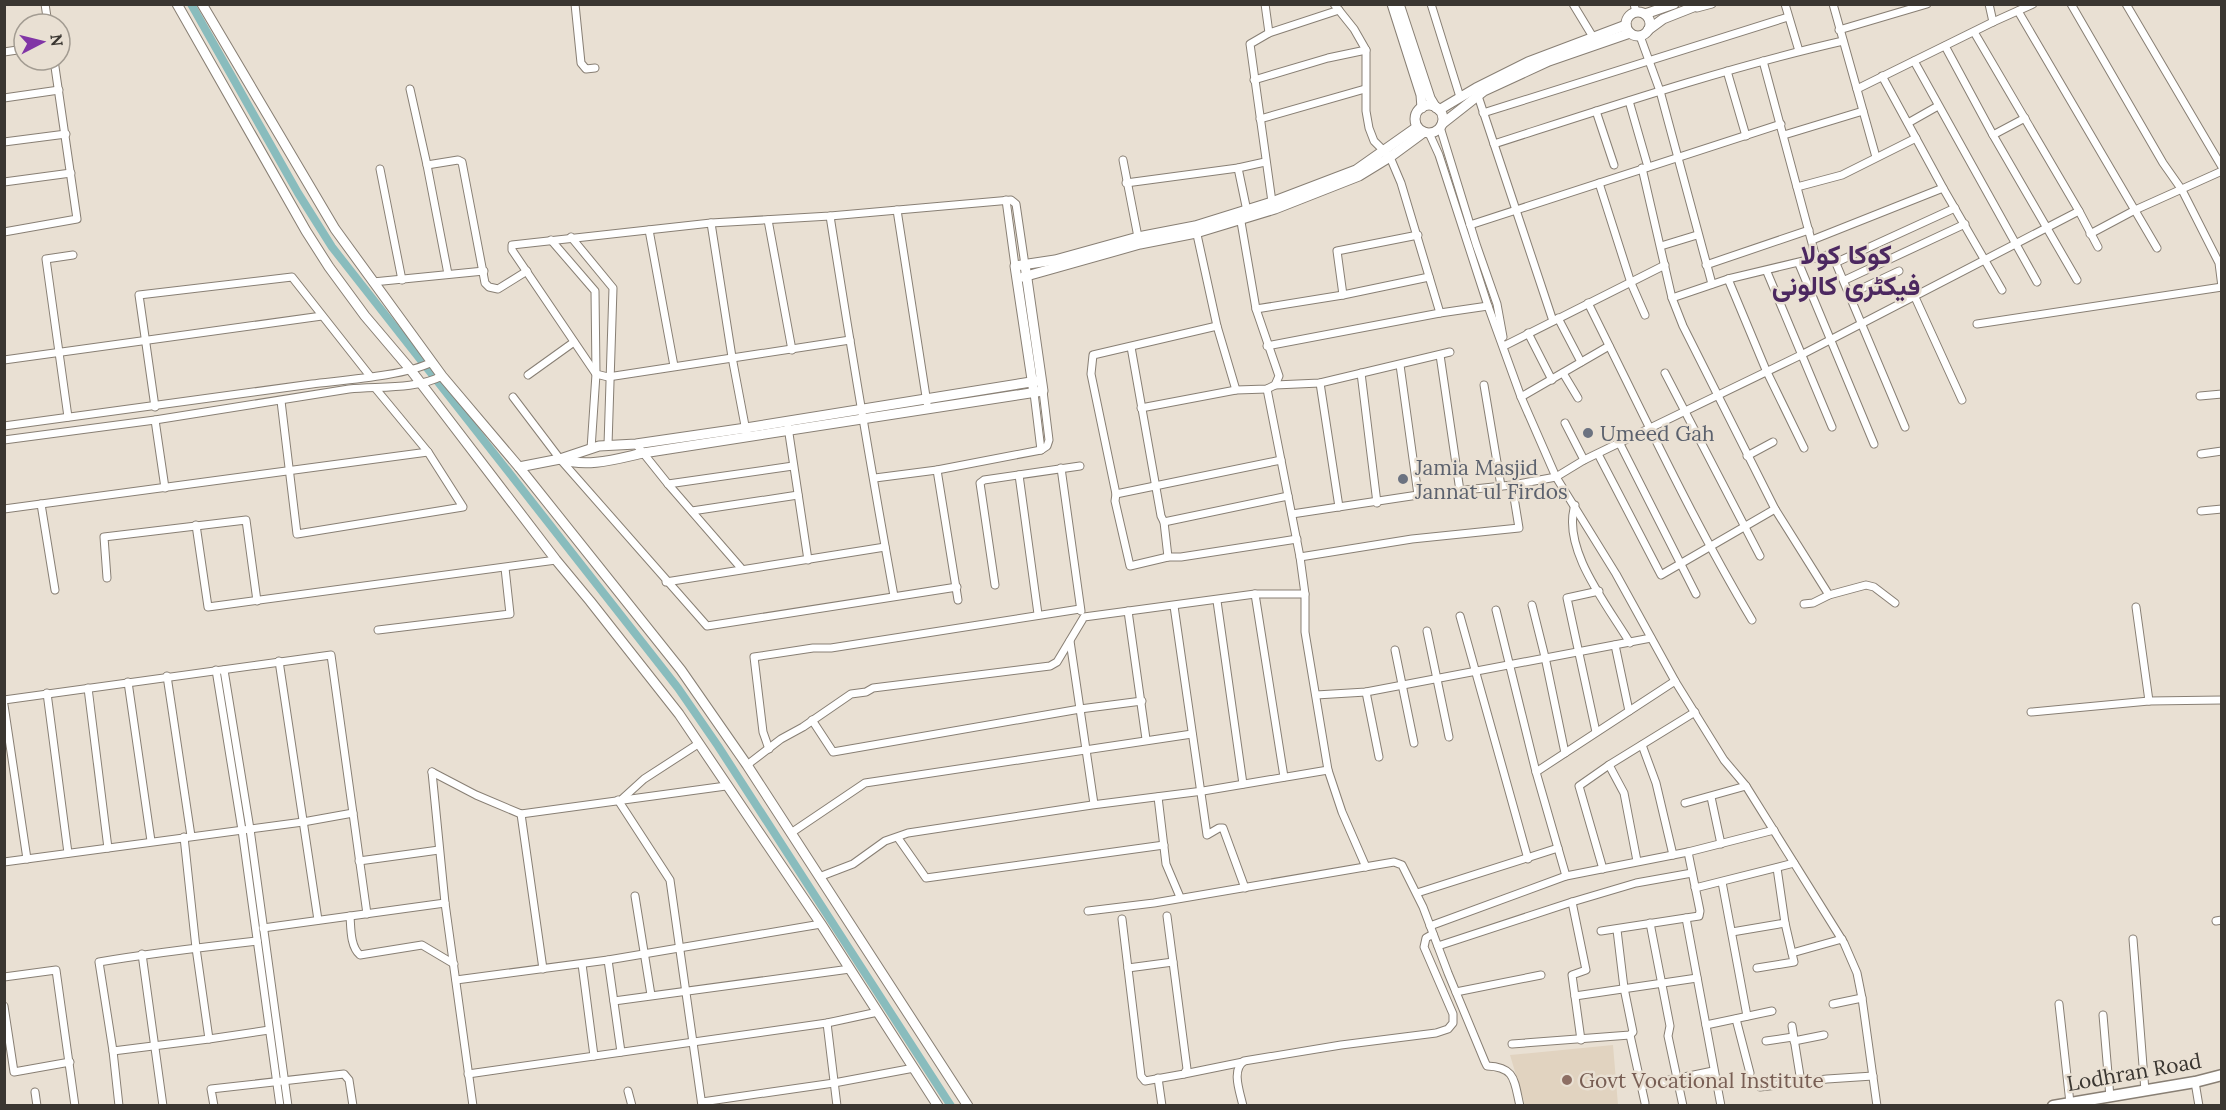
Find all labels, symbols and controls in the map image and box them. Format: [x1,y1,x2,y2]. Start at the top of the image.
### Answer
north arrow [12,12,72,72]
text: N [46,33,68,48]
district label: کوکا کولا فیکٹری کالونی [1772,237,1920,303]
place label: Umeed Gah [1600,420,1715,447]
marker: Umeed Gah [1581,426,1595,440]
place label: Jamia Masjid Jannat ul Firdos [1414,454,1568,505]
marker: Jamia Masjid Jannat ul Firdos [1396,472,1410,486]
street label: Lodhran Road [2065,1047,2203,1097]
place label: Govt Vocational Institute [1579,1067,1824,1094]
marker: Govt Vocational Institute [1560,1073,1574,1087]

